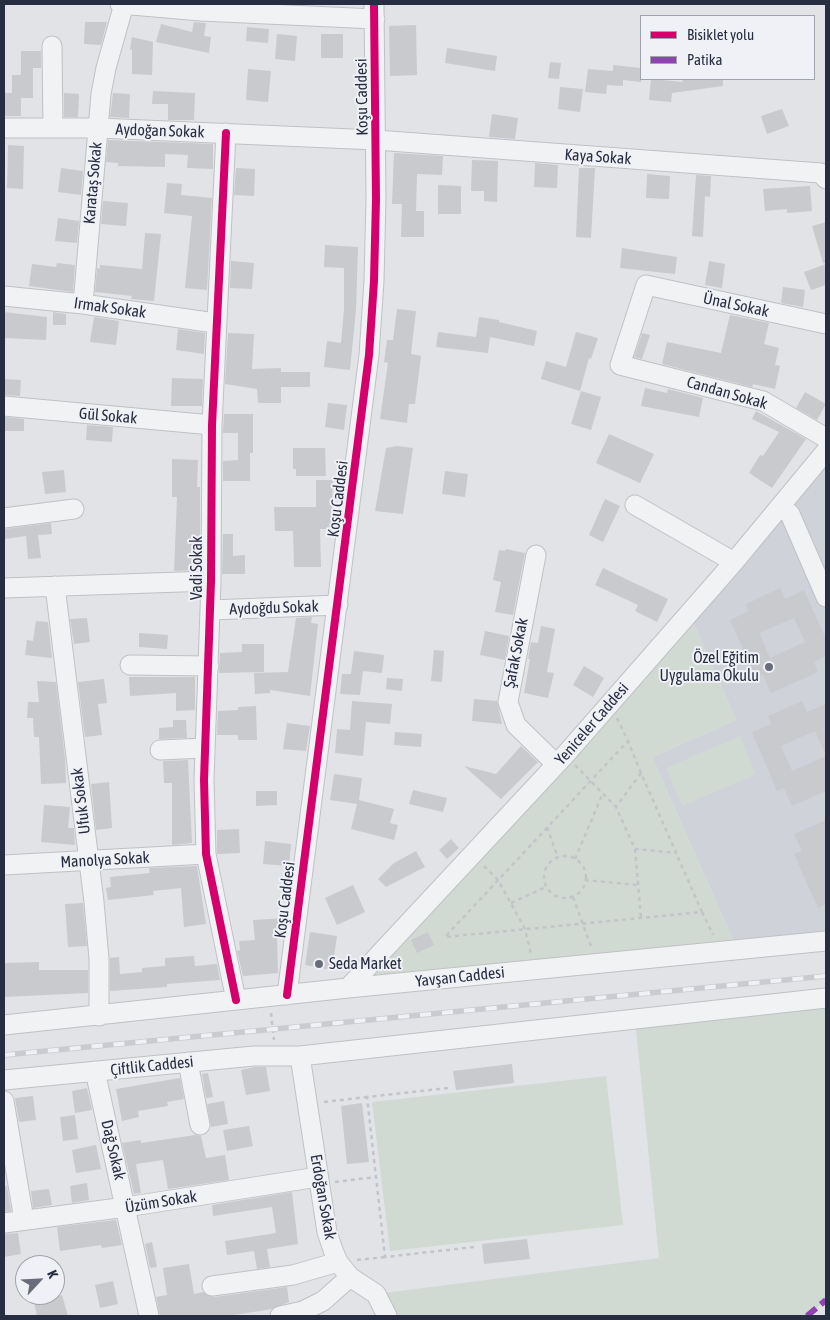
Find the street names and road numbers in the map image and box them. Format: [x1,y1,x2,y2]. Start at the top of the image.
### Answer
street label: Koşu Caddesi [352,58,372,136]
street label: Aydoğan Sokak [115,120,205,142]
street label: Karataş Sokak [80,141,106,225]
street label: Kaya Sokak [564,145,632,169]
street label: Ünal Sokak [701,289,771,321]
street label: Irmak Sokak [73,293,147,323]
street label: Candan Sokak [684,372,770,414]
street label: Gül Sokak [78,404,138,428]
street label: Koşu Caddesi [324,460,352,538]
street label: Vadi Sokak [187,536,207,600]
street label: Aydoğdu Sokak [229,597,319,619]
street label: Şafak Sokak [500,616,532,690]
street label: Yeniceler Caddesi [551,679,633,769]
street label: Ufuk Sokak [67,767,95,835]
street label: Manolya Sokak [60,848,150,872]
street label: Koşu Caddesi [271,861,299,939]
street label: Yavşan Caddesi [414,963,506,991]
street label: Çiftlik Caddesi [109,1052,195,1080]
street label: Dağ Sokak [97,1118,129,1182]
street label: Erdoğan Sokak [306,1153,340,1241]
street label: Üzüm Sokak [124,1187,198,1217]

